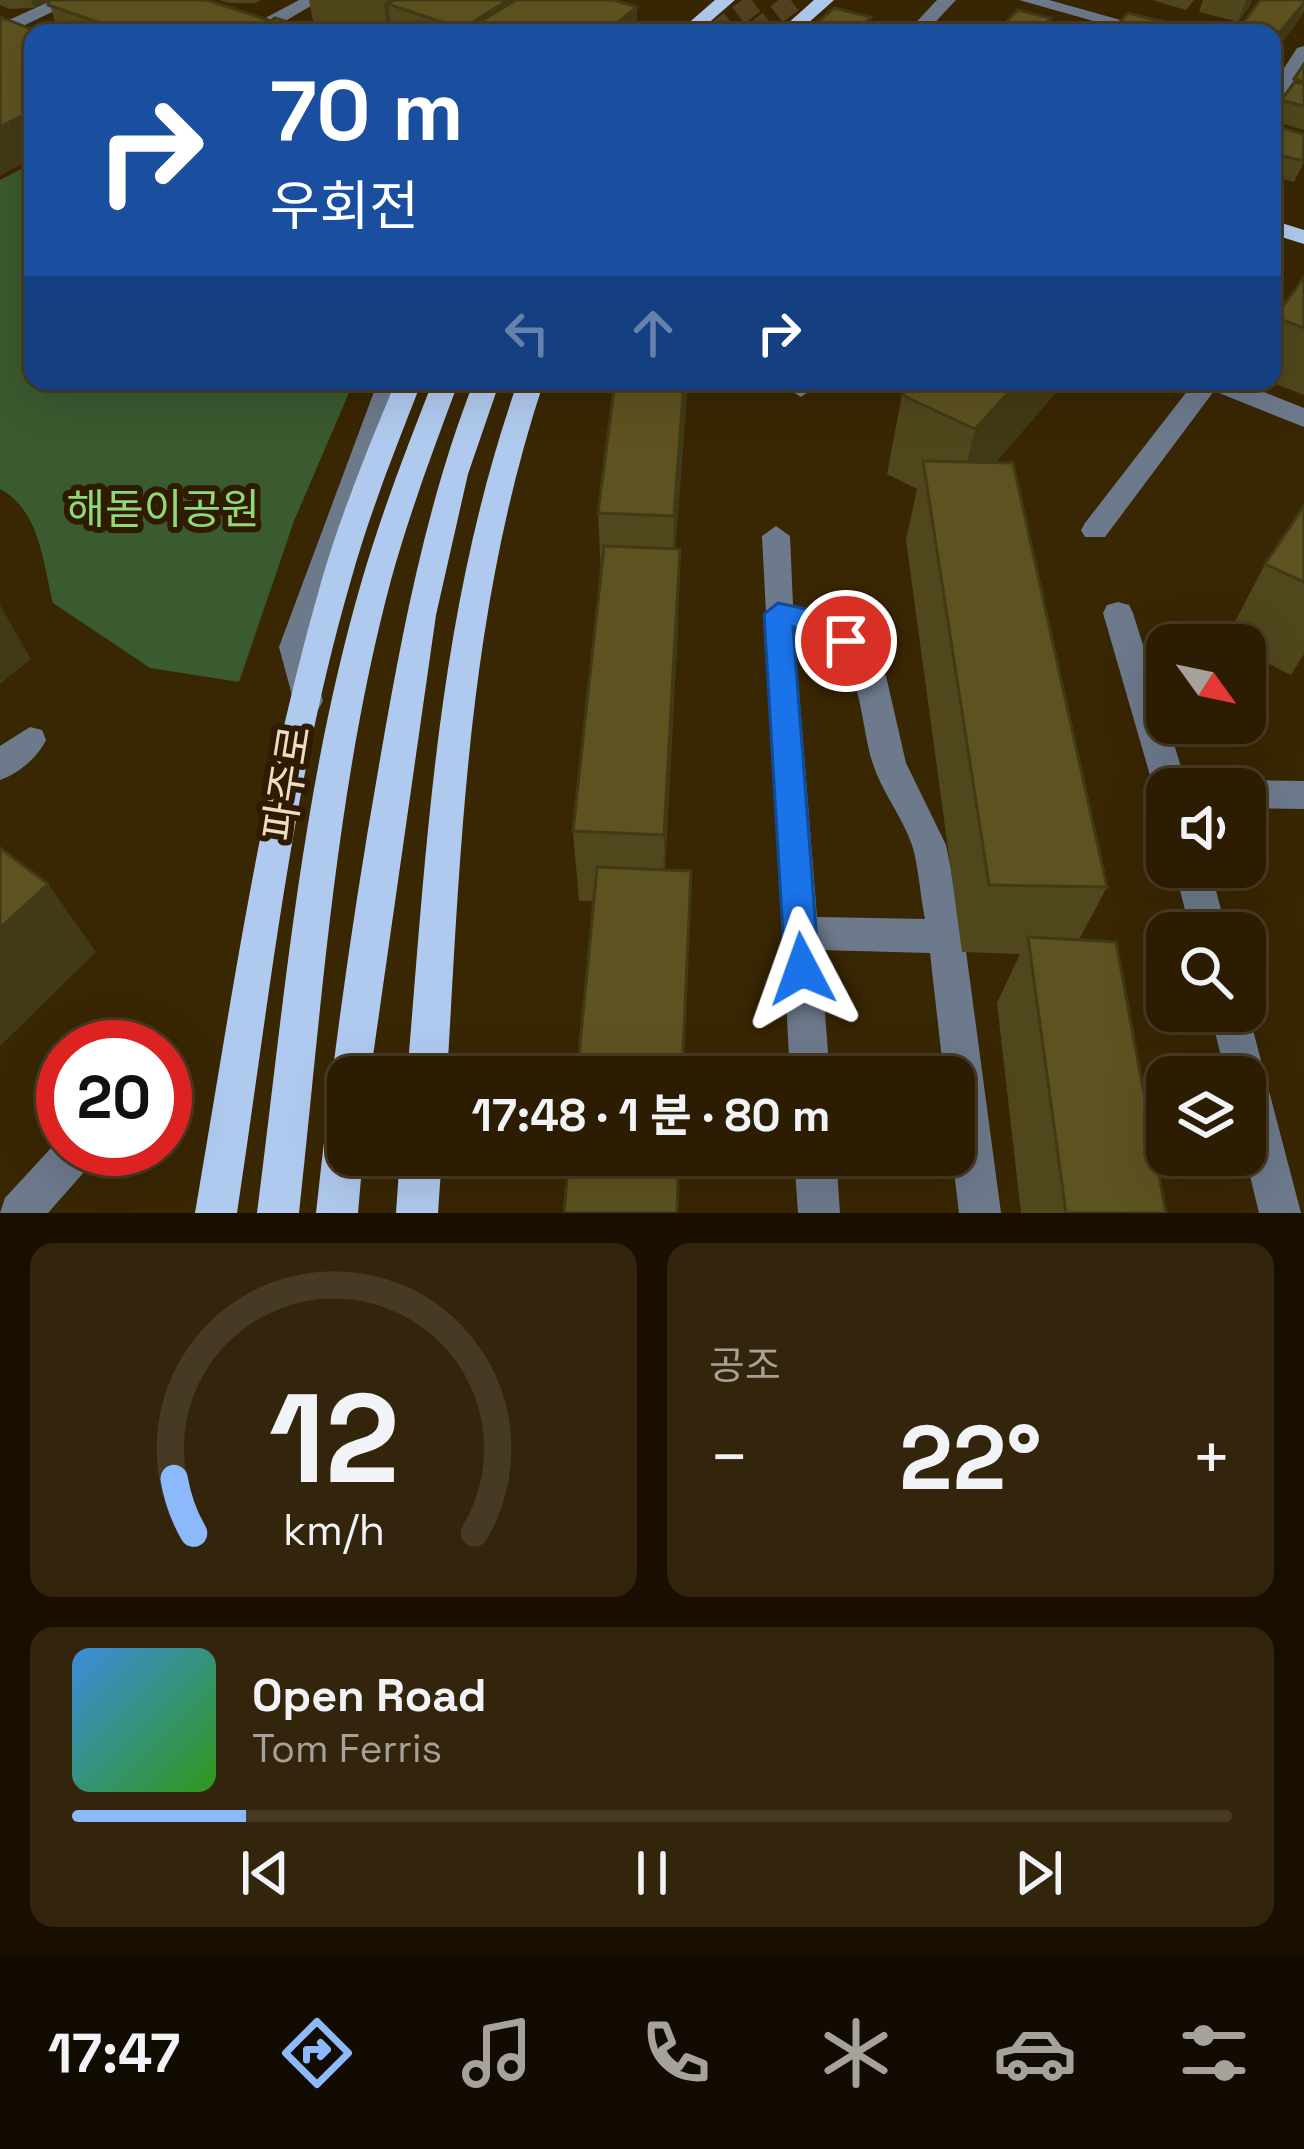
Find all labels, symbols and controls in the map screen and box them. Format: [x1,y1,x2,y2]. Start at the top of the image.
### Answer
text: 70 m [270,57,464,165]
icon: right [72,72,228,228]
text: 우회전 [270,172,419,241]
icon: left [494,300,560,366]
icon: ahead [620,300,686,366]
icon: right [746,300,812,366]
park label: 해돋이공원 [66,483,260,536]
pin [795,590,897,692]
icon: arrive [813,608,879,674]
north arrow [1146,624,1266,744]
map controls [1146,624,1266,1176]
street label: 파주로 [252,722,322,844]
button: sound [1146,768,1266,888]
position arrow [739,906,865,1032]
button: search [1146,912,1266,1032]
speed limit sign: 20 [36,1020,192,1176]
button: layers [1146,1056,1266,1176]
text: 17:48 · 1 분 · 80 m [472,1087,830,1144]
text: 공조 [709,1341,781,1390]
text: 12 [268,1359,399,1518]
text: 22° [899,1400,1042,1515]
text: − [709,1415,750,1499]
text: + [1191,1415,1232,1499]
text: km/h [282,1503,385,1558]
text: Open Road [252,1667,487,1724]
text: Tom Ferris [252,1724,442,1773]
icon: previous [232,1840,298,1906]
icon: pause [619,1840,685,1906]
icon: next [1006,1840,1072,1906]
icon: directions [275,2011,359,2095]
icon: music [455,2011,539,2095]
icon: phone [634,2011,718,2095]
icon: climate [814,2011,898,2095]
icon: car [993,2011,1077,2095]
icon: filters [1172,2011,1256,2095]
text: 17:47 [48,2019,180,2088]

